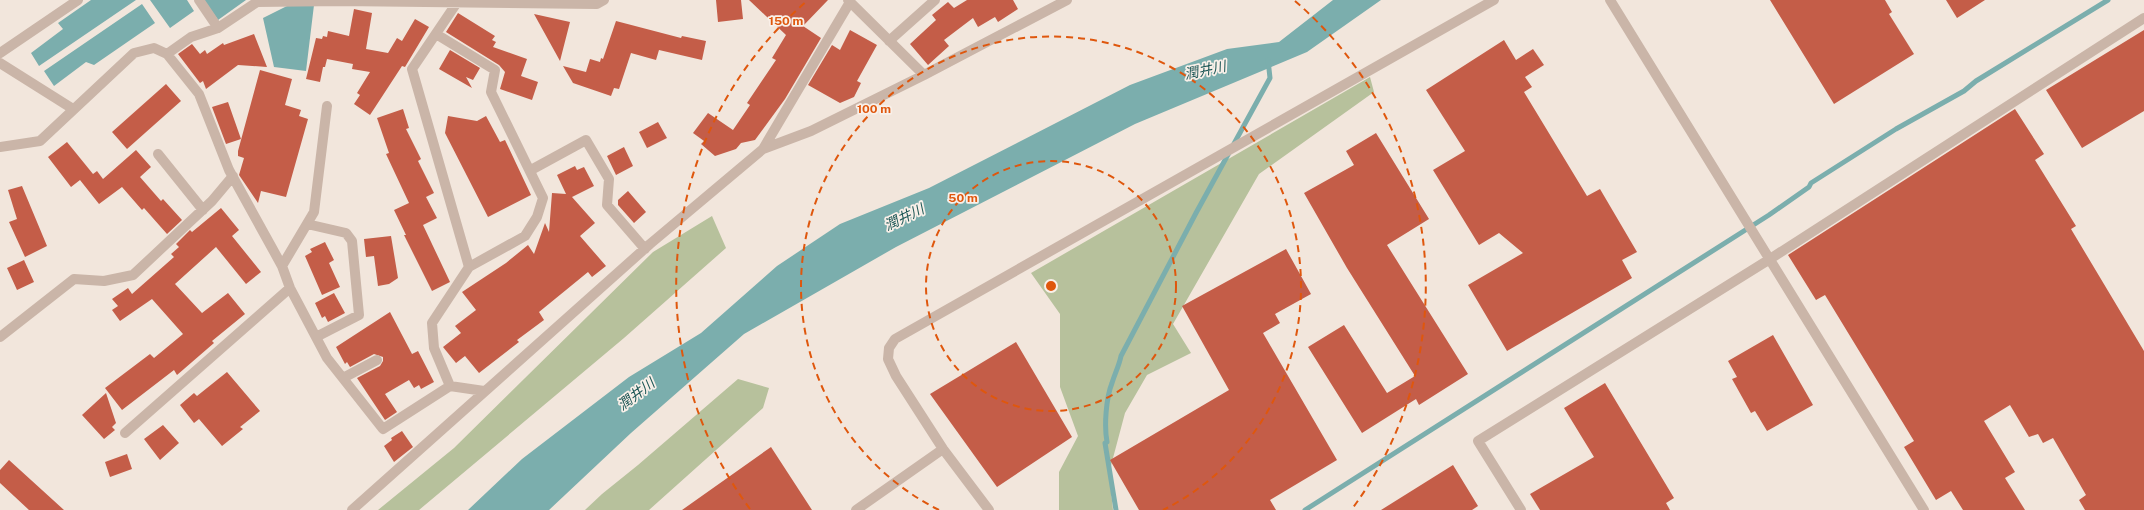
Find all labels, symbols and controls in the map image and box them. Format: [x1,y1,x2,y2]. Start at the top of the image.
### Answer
text: 150 m [769,14,803,28]
water label: 潤井川 [1183,57,1229,82]
text: 100 m [857,102,891,116]
text: 50 m [948,191,978,205]
water label: 潤井川 [882,200,928,233]
centre of rings [1044,279,1058,293]
water label: 潤井川 [614,374,659,413]

